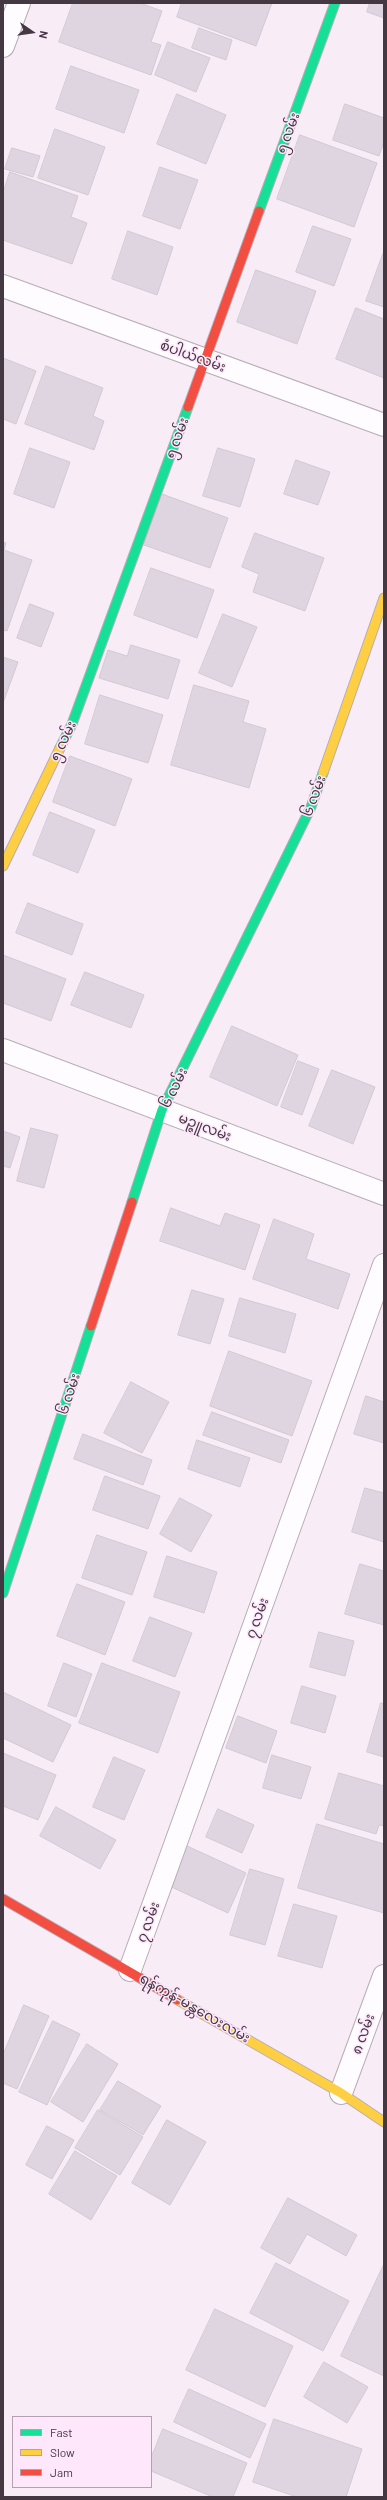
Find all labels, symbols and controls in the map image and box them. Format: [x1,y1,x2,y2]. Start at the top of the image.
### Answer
north arrow [12,12,52,52]
text: N [37,30,51,40]
street label: ၅ လမ်း [273,110,303,156]
street label: စံပါယ်လမ်း [158,336,228,376]
street label: ၅ လမ်း [162,415,192,461]
street label: ၅ လမ်း [46,718,80,764]
street label: ၆ လမ်း [298,773,330,819]
street label: ၆ လမ်း [157,1065,191,1111]
street label: မဉ္ဇူလမ်း [176,1109,234,1145]
street label: ၆ လမ်း [54,1371,84,1417]
street label: ၇ လမ်း [242,1595,272,1641]
street label: ၇ လမ်း [133,1899,163,1945]
street label: ရန်ကုန်-မန္တလေးလမ်း [137,1970,253,2046]
street label: ၈ လမ်း [348,2011,378,2057]
legend [12,2416,152,2488]
text: Fast [50,2425,73,2439]
text: Slow [50,2445,75,2459]
text: Jam [50,2465,73,2479]

